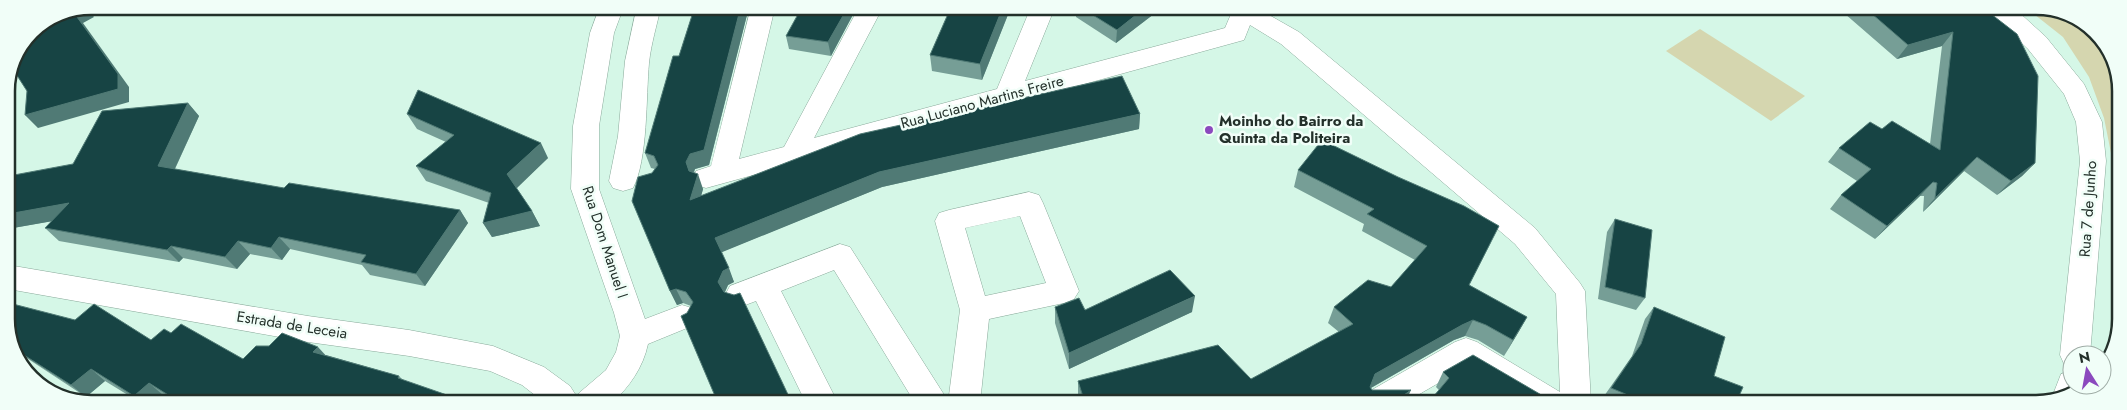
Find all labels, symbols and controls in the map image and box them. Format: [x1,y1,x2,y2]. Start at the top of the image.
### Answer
street label: Rua Luciano Martins Freire [898,70,1066,134]
place label: Moinho do Bairro da Quinta da Politeira [1219,110,1363,149]
marker: Moinho do Bairro da Quinta da Politeira [1203,124,1215,136]
street label: Rua 7 de Junho [2074,160,2102,258]
street label: Rua Dom Manuel I [576,183,634,301]
street label: Estrada de Leceia [235,305,349,345]
north arrow [2062,345,2112,395]
text: N [2077,346,2092,368]

